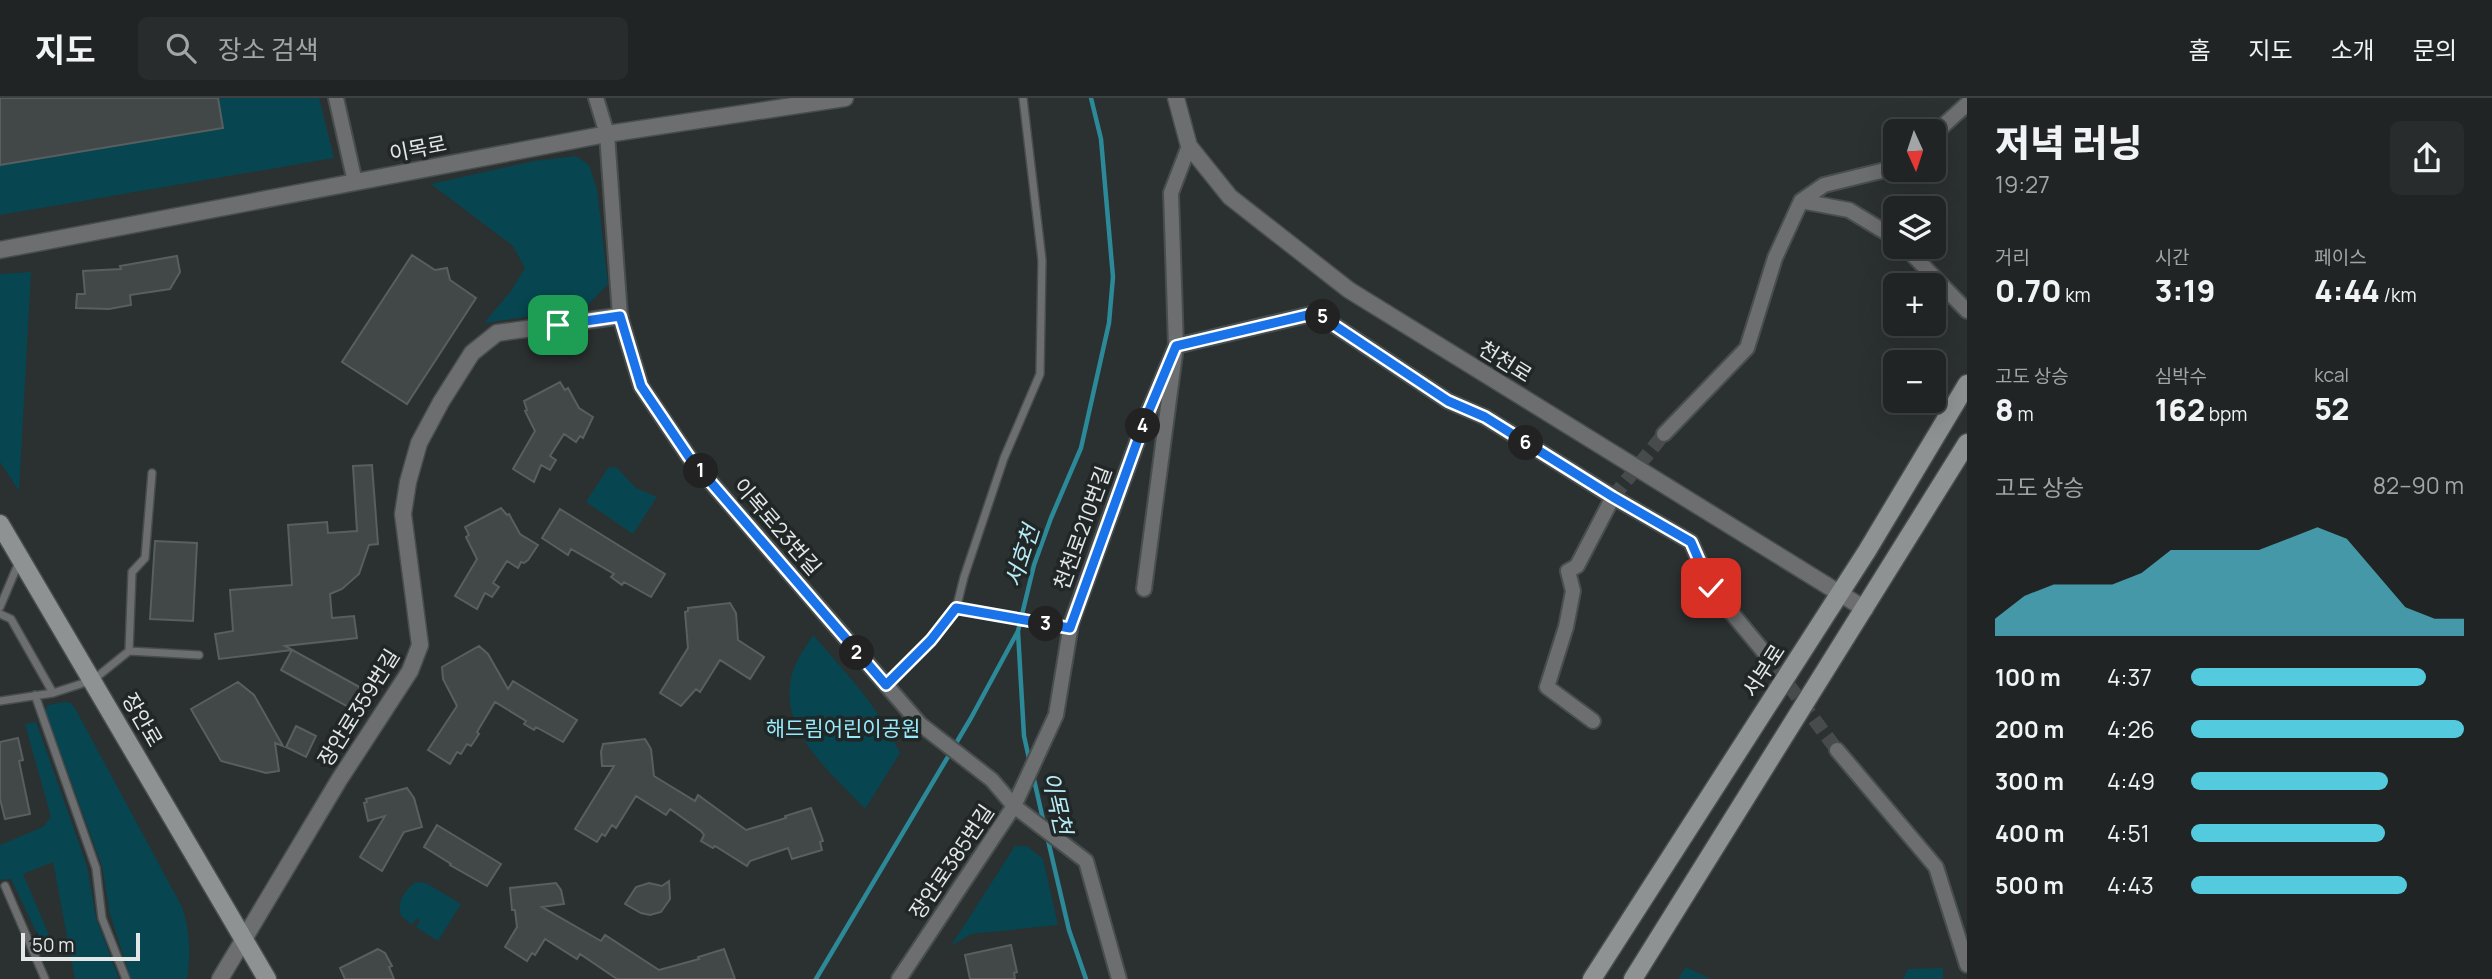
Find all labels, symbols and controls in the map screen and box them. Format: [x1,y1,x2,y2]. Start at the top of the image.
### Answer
search box [138,17,628,80]
text: 지도 [35,27,96,72]
icon: search [162,29,200,67]
text: 장소 검색 [218,31,319,67]
text: 홈 [2188,33,2210,66]
text: 지도 [2248,33,2293,66]
text: 소개 [2331,33,2375,66]
text: 문의 [2413,33,2457,66]
text: 저녁 러닝 [1995,116,2142,168]
north arrow [1883,119,1946,182]
map controls [1883,119,1946,413]
button: share [2390,121,2464,195]
street label: 이목로 [387,129,449,167]
text: 19:27 [1995,168,2050,200]
button: layers [1883,196,1946,259]
text: 거리 [1995,244,2030,270]
text: 시간 [2155,244,2190,270]
text: 페이스 [2314,244,2367,270]
text: 0.70 [1995,270,2061,311]
text: 3:19 [2155,270,2215,311]
text: 4:44 [2314,270,2380,311]
button: + [1883,273,1946,336]
text: km [2061,282,2091,308]
text: /km [2380,282,2417,308]
pin [528,295,588,355]
pin: 5 [1306,300,1340,334]
text: 5 [1317,303,1328,329]
icon: arrive [539,306,577,344]
street label: 천천로 [1474,334,1538,388]
button: − [1883,350,1946,413]
text: kcal [2314,362,2349,388]
text: 고도 상승 [1995,363,2069,389]
text: 심박수 [2155,363,2207,389]
text: 52 [2314,388,2349,429]
text: 8 [1995,389,2014,430]
text: 162 [2155,389,2205,430]
text: m [2014,401,2034,427]
text: bpm [2205,401,2247,427]
pin: 4 [1126,408,1160,444]
text: 4 [1137,412,1148,438]
pin: 6 [1508,426,1544,460]
text: 6 [1520,429,1531,455]
pin: 1 [684,454,718,488]
text: 1 [696,457,705,483]
street label: 천천로210번길 [1047,462,1117,593]
text: 82–90 m [2373,469,2464,501]
text: 고도 상승 [1995,471,2084,503]
street label: 이목로23번길 [728,472,828,581]
water label: 서호천 [996,518,1047,591]
pin [1681,558,1741,618]
icon: check [1692,569,1730,607]
pin: 3 [1028,606,1064,642]
text: 3 [1040,610,1051,636]
pin: 2 [840,636,874,670]
text: 2 [851,639,862,665]
street label: 서부로 [1736,639,1791,702]
street label: 장안로359번길 [311,643,405,771]
text: 100 m [1995,661,2061,693]
text: 4:37 [2107,661,2152,693]
street label: 장안로 [116,687,169,752]
text: 200 m [1995,713,2064,745]
text: 4:26 [2107,713,2155,745]
park label: 해드림어린이공원 [766,714,920,742]
text: 300 m [1995,765,2064,797]
text: 4:49 [2107,765,2155,797]
water label: 이목천 [1035,768,1081,840]
street label: 장안로385번길 [903,799,1000,924]
text: 400 m [1995,817,2065,849]
text: 4:51 [2107,817,2150,849]
text: 500 m [1995,869,2064,901]
text: 4:43 [2107,869,2154,901]
scale bar [21,930,140,962]
text: 50 m [32,932,74,958]

